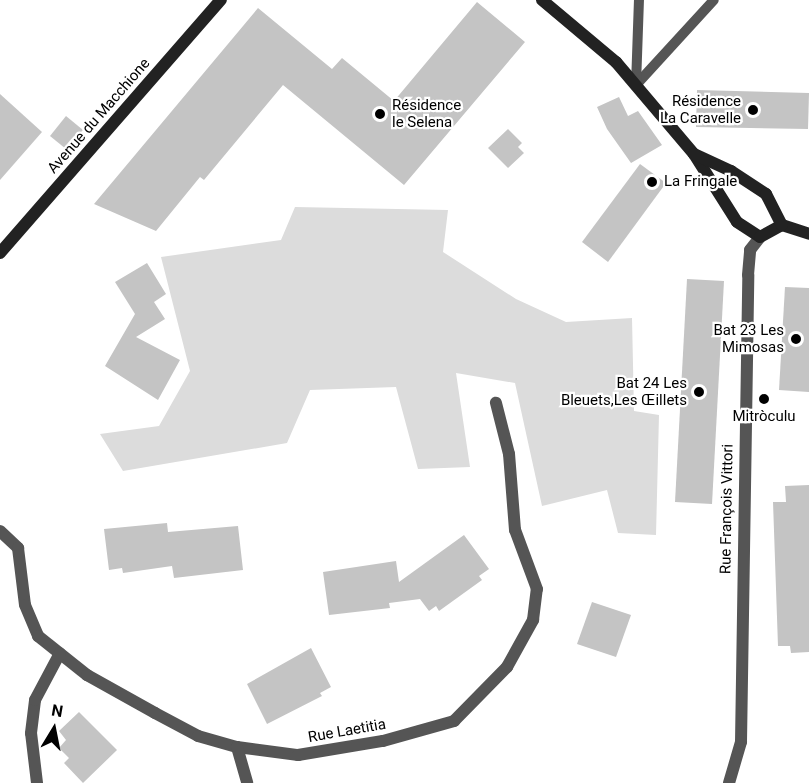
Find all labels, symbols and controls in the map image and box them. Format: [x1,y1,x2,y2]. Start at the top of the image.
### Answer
street label: Avenue du Macchione [44,55,154,177]
place label: Résidence La Caravelle [660,92,741,127]
place label: Résidence le Selena [392,96,461,131]
marker: Résidence La Caravelle [746,103,760,117]
marker: Résidence le Selena [373,107,387,121]
place label: La Fringale [664,173,737,191]
marker: La Fringale [645,175,659,189]
place label: Bat 23 Les Mimosas [714,321,784,356]
marker: Bat 23 Les Mimosas [789,332,803,346]
place label: Bat 24 Les Bleuets,Les Œillets [561,374,687,409]
marker: Bat 24 Les Bleuets,Les Œillets [692,385,706,399]
marker: Mitròculu [757,392,771,406]
place label: Mitròculu [732,408,796,426]
street label: Rue François Vittori [717,444,737,574]
north arrow [24,699,84,759]
text: N [50,700,64,721]
street label: Rue Laetitia [307,715,387,747]

